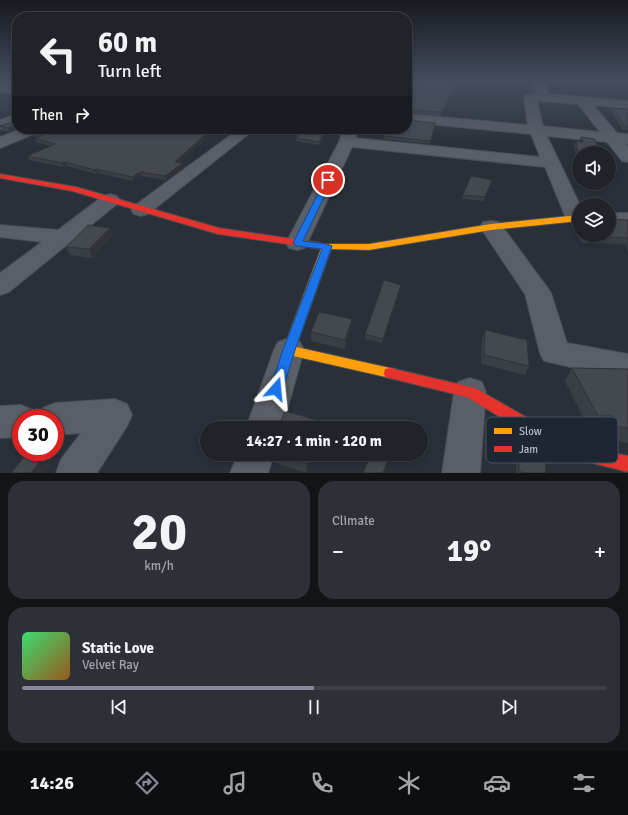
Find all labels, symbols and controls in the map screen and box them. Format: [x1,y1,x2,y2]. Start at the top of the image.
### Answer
text: 60 m [98,26,157,60]
icon: left [32,28,84,80]
text: Turn left [98,60,161,82]
icon: right [71,104,93,126]
text: Then [32,106,63,124]
map controls [572,146,616,242]
button: sound [572,146,616,190]
pin [311,163,345,197]
icon: arrive [317,169,339,191]
button: layers [572,198,616,242]
position arrow [255,368,297,410]
speed limit sign: 30 [12,409,64,461]
legend [486,417,618,463]
text: Slow [519,425,542,438]
text: 14:27 · 1 min · 120 m [246,432,382,450]
text: Jam [519,443,538,456]
text: 20 [131,500,187,564]
text: Climate [332,513,375,529]
text: 19° [447,533,491,570]
text: − [332,538,344,565]
text: + [594,538,606,565]
text: km/h [144,558,174,574]
text: Static Love [82,639,154,657]
text: Velvet Ray [82,657,139,673]
icon: previous [108,696,130,718]
icon: pause [303,696,325,718]
icon: next [498,696,520,718]
icon: directions [133,769,161,797]
icon: music [221,769,249,797]
icon: phone [308,769,336,797]
icon: climate [395,769,423,797]
icon: car [483,769,511,797]
icon: filters [570,769,598,797]
text: 14:26 [30,772,74,794]

